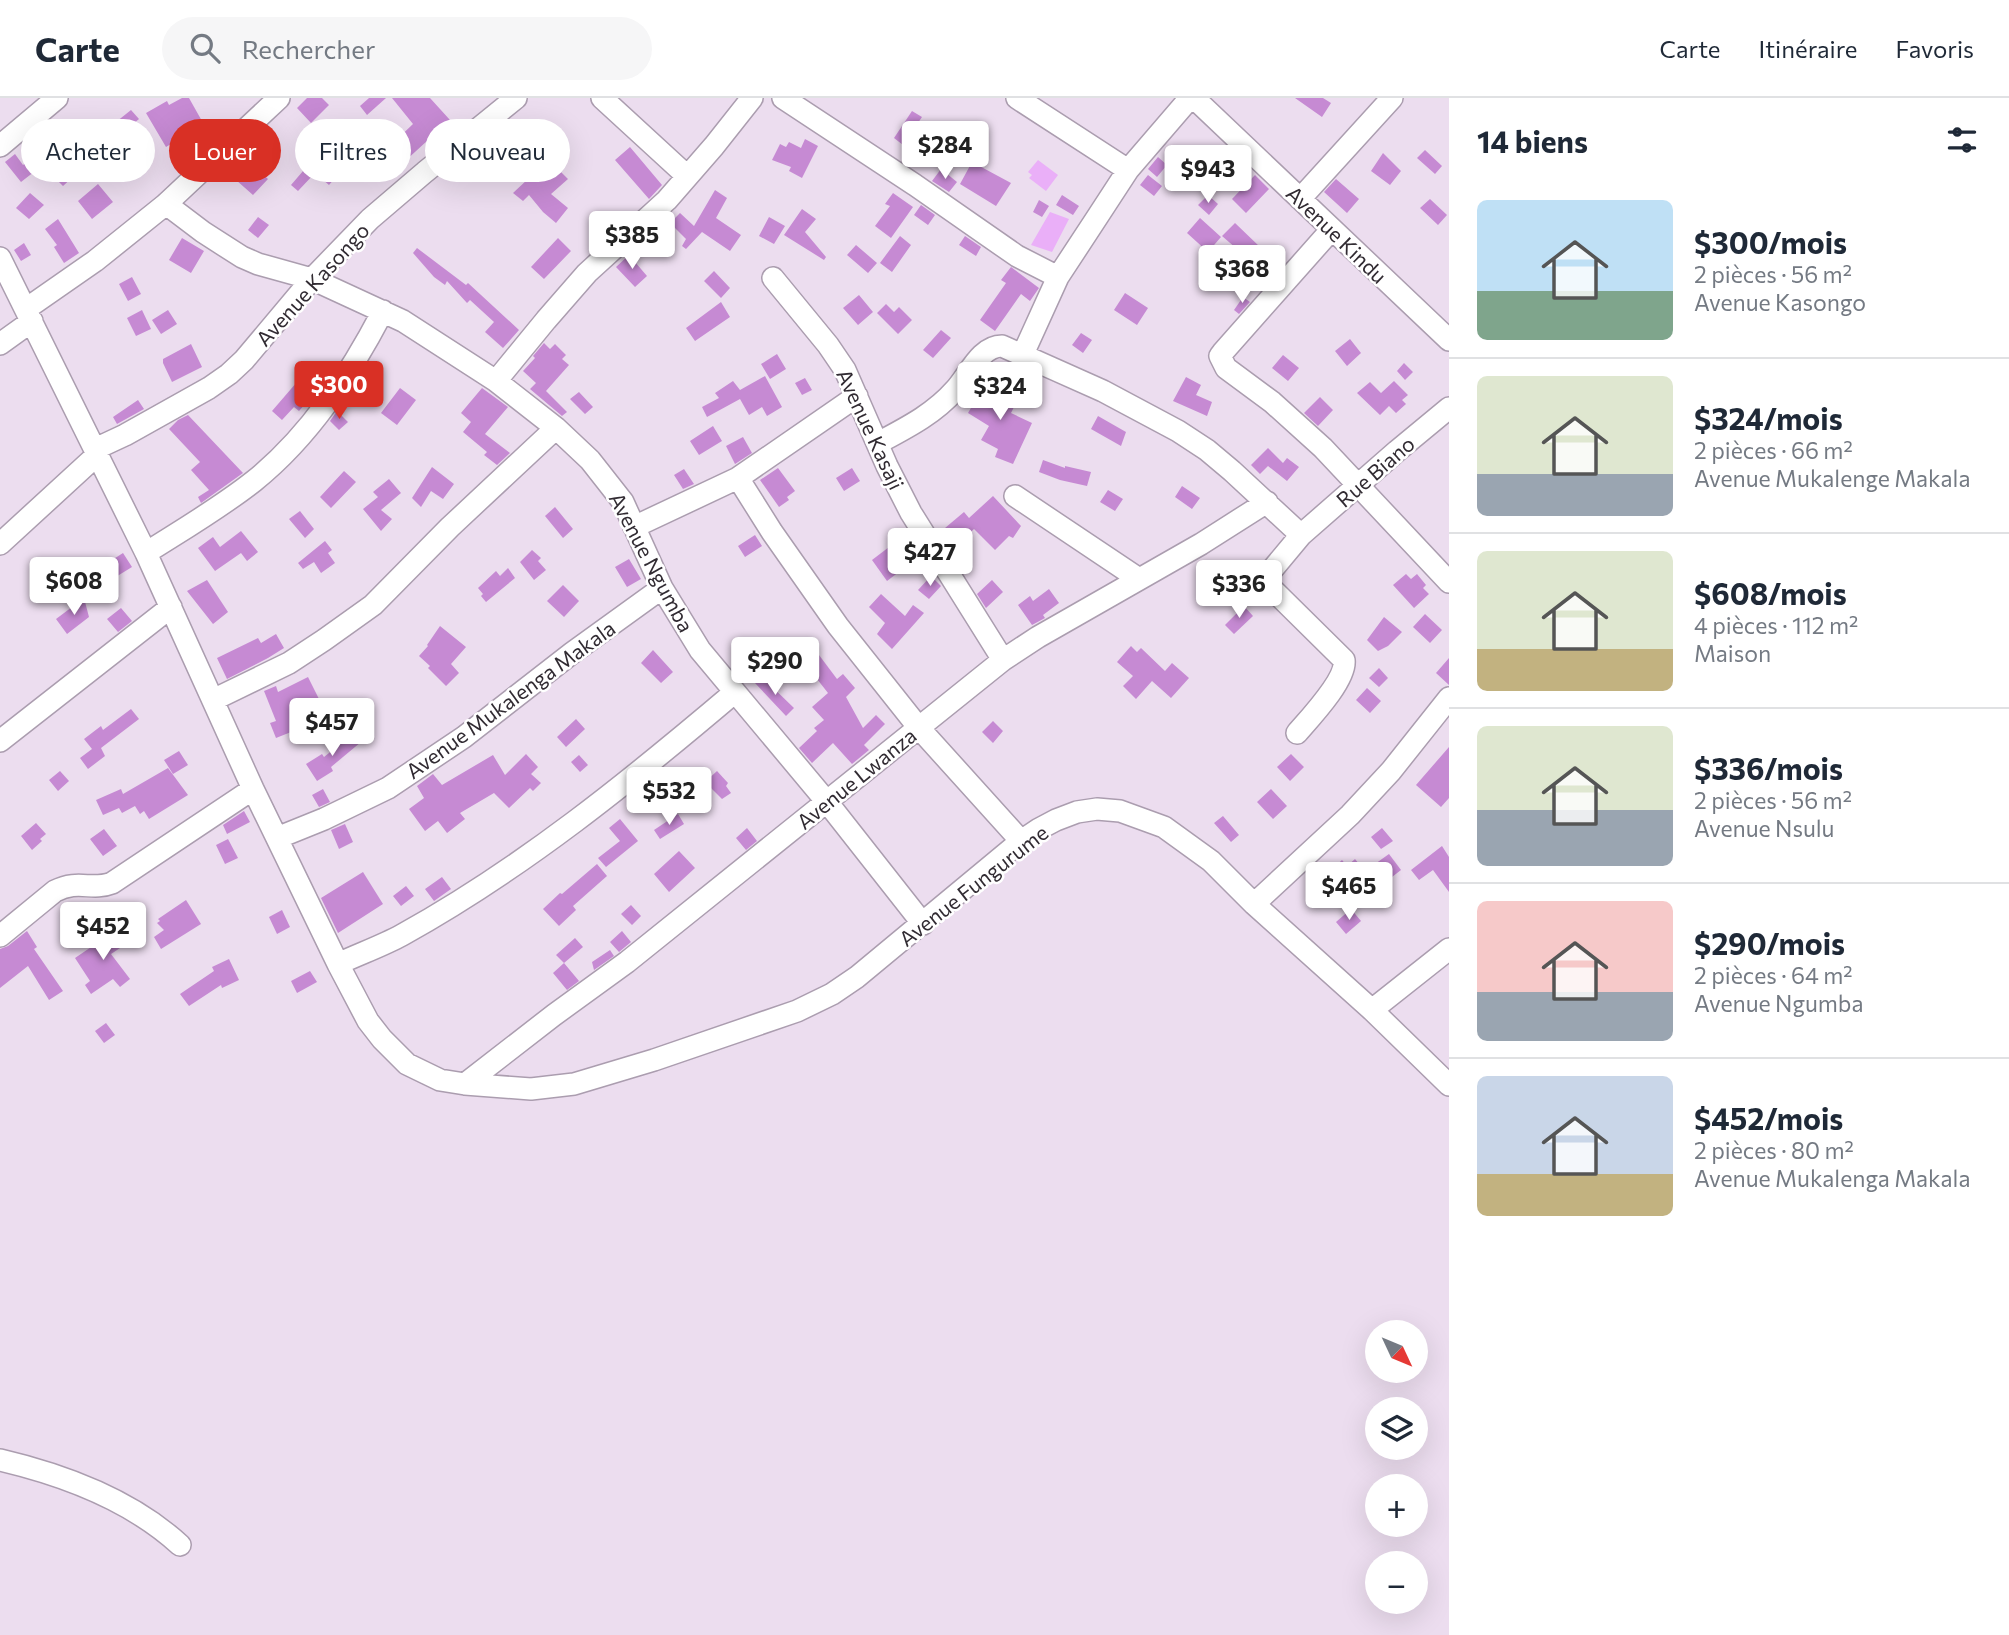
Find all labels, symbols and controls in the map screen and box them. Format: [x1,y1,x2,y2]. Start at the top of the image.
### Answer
search box [162,17,652,80]
text: Carte [35,28,120,69]
icon: search [186,29,224,67]
text: Rechercher [242,33,375,64]
text: Carte [1660,34,1721,63]
text: Itinéraire [1759,34,1858,63]
text: Favoris [1896,34,1974,63]
chip: Acheter [21,119,155,182]
chip: Louer [169,119,281,182]
chip: Filtres [295,119,411,182]
chip: Nouveau [425,119,570,182]
icon: filters [1943,121,1981,159]
pin: $284 [904,122,986,181]
text: 14 biens [1477,122,1588,159]
text: $284 [918,130,972,158]
pin: $943 [1167,146,1249,205]
text: $943 [1181,154,1235,182]
street label: Avenue Kindu [1282,180,1392,288]
pin: $385 [591,212,673,271]
street label: Avenue Kasongo [250,217,374,351]
text: $385 [605,220,659,248]
text: $300/mois [1694,223,1847,260]
icon: home [1533,228,1617,312]
pin: $368 [1201,246,1283,305]
text: $368 [1214,254,1270,282]
text: 2 pièces · 56 m² [1694,260,1852,288]
text: Avenue Kasongo [1694,288,1866,316]
pin: $300 [298,362,380,421]
pin: $324 [959,362,1041,422]
street label: Avenue Kasaji [832,365,910,493]
text: $300 [310,370,368,398]
text: $324 [973,371,1027,399]
text: $324/mois [1694,399,1843,436]
icon: home [1533,404,1617,488]
street label: Rue Biano [1331,430,1419,512]
text: 2 pièces · 66 m² [1694,436,1853,464]
text: Avenue Mukalenge Makala [1694,464,1971,492]
street label: Avenue Ngumba [605,488,699,636]
pin: $427 [889,528,971,588]
text: $427 [904,537,956,565]
pin: $608 [33,558,115,617]
pin: $336 [1198,560,1280,620]
text: $608 [46,566,102,594]
text: $336 [1212,569,1266,597]
text: $608/mois [1694,574,1847,611]
icon: home [1533,579,1617,663]
text: 4 pièces · 112 m² [1694,611,1858,639]
street label: Avenue Mukalenga Makala [401,615,619,783]
pin: $290 [734,638,816,697]
text: Maison [1694,639,1771,667]
text: $290 [747,646,803,674]
pin: $457 [291,698,373,758]
text: $457 [305,707,359,735]
street label: Avenue Lwanza [791,722,921,834]
text: $336/mois [1694,749,1843,786]
icon: home [1533,754,1617,838]
pin: $532 [628,768,710,827]
text: $532 [643,776,695,804]
text: 2 pièces · 56 m² [1694,786,1852,814]
text: Avenue Nsulu [1694,814,1834,842]
street label: Avenue Fungurume [894,819,1052,951]
pin: $465 [1308,862,1390,922]
text: $465 [1322,871,1376,899]
pin: $452 [62,902,144,962]
text: $452 [76,911,130,939]
text: $290/mois [1694,924,1845,961]
icon: home [1533,929,1617,1013]
text: 2 pièces · 64 m² [1694,961,1853,989]
text: Avenue Ngumba [1694,989,1863,1017]
text: $452/mois [1694,1099,1843,1136]
icon: home [1533,1104,1617,1188]
text: 2 pièces · 80 m² [1694,1136,1854,1164]
text: Avenue Mukalenga Makala [1694,1164,1970,1192]
north arrow [1365,1320,1428,1382]
map controls [1365,1320,1428,1614]
button: layers [1365,1397,1428,1460]
button: + [1365,1474,1428,1537]
button: − [1365,1551,1428,1614]

